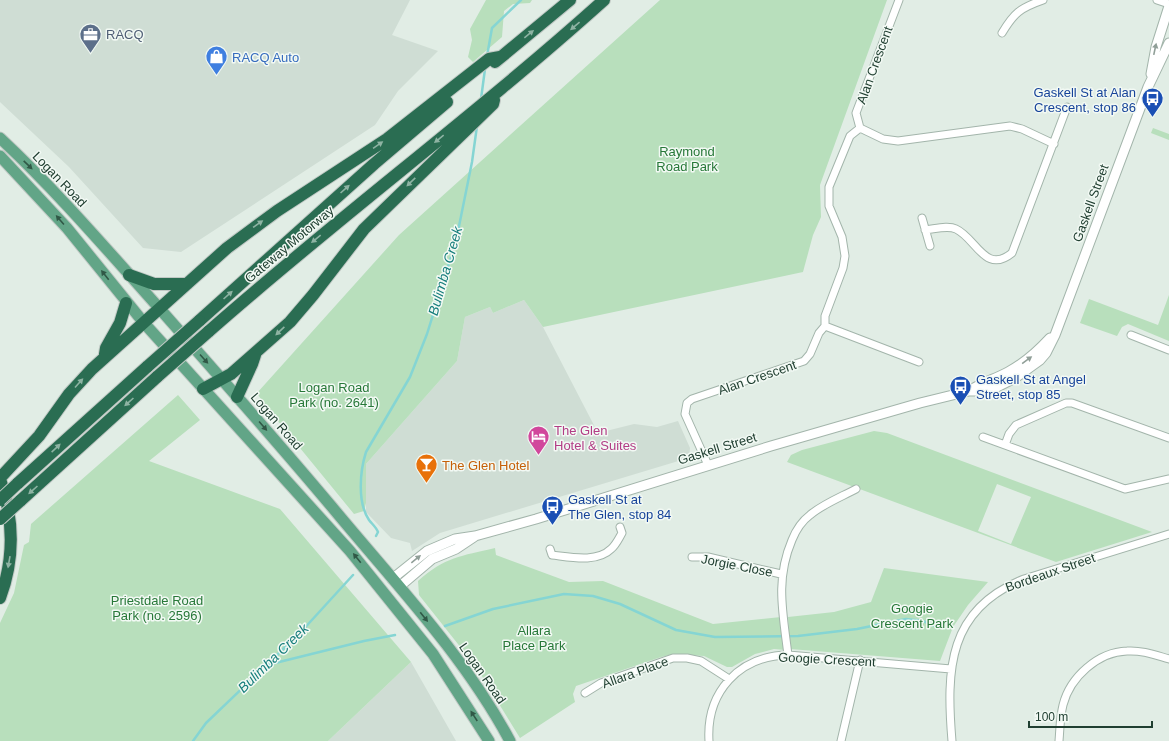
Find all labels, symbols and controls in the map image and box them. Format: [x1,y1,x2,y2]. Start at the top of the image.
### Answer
office icon: RACQ [78,21,104,54]
one-way arrow [569,21,580,30]
street label: Alan Crescent [853,24,896,106]
place label: RACQ [106,27,144,42]
one-way arrow [524,29,535,38]
one-way arrow [1153,43,1159,55]
shop icon: RACQ Auto [203,44,229,77]
place label: RACQ Auto [232,50,299,65]
place label: Gaskell St at Alan Crescent, stop 86 [1033,85,1136,115]
bus stop icon: Gaskell St at Alan Crescent, stop 86 [1139,86,1165,119]
one-way arrow [433,134,444,143]
one-way arrow [373,141,384,149]
park label: Raymond Road Park [656,144,718,174]
street label: Logan Road [30,149,90,210]
one-way arrow [23,160,33,170]
street label: Gaskell Street [1069,162,1112,244]
one-way arrow [406,177,416,186]
one-way arrow [341,185,350,194]
street label: Gateway Motorway [242,203,337,286]
one-way arrow [56,215,65,225]
one-way arrow [253,220,264,229]
water label: Bulimba Creek [425,224,466,317]
one-way arrow [311,235,322,244]
one-way arrow [101,270,110,281]
one-way arrow [223,290,233,299]
one-way arrow [275,326,285,336]
one-way arrow [199,354,208,364]
one-way arrow [1022,355,1033,364]
street label: Alan Crescent [716,357,799,398]
place label: Gaskell St at Angel Street, stop 85 [976,372,1086,402]
bus stop icon: Gaskell St at Angel Street, stop 85 [948,373,974,406]
one-way arrow [74,378,83,388]
park label: Logan Road Park (no. 2641) [289,380,379,410]
street label: Logan Road [248,390,306,453]
one-way arrow [124,398,134,407]
one-way arrow [259,421,268,431]
place label: The Glen Hotel & Suites [554,423,637,453]
hotel icon: The Glen Hotel & Suites [525,424,551,457]
street label: Gaskell Street [676,429,759,468]
one-way arrow [52,444,61,453]
bar icon: The Glen Hotel [413,452,439,485]
place label: The Glen Hotel [442,458,530,473]
one-way arrow [28,485,38,495]
place label: Gaskell St at The Glen, stop 84 [568,492,671,522]
bus stop icon: Gaskell St at The Glen, stop 84 [540,493,566,526]
street label: Bordeaux Street [1003,550,1097,595]
street label: Jorgie Close [700,551,774,580]
one-way arrow [352,553,361,564]
one-way arrow [410,555,421,564]
one-way arrow [6,556,12,568]
park label: Priestdale Road Park (no. 2596) [111,593,203,623]
park label: Googie Crescent Park [871,601,954,631]
one-way arrow [419,612,428,623]
water label: Bulimba Creek [234,620,312,696]
park label: Allara Place Park [503,623,566,653]
street label: Logan Road [456,640,509,707]
street label: Googie Crescent [778,649,876,670]
street label: Allara Place [600,654,670,691]
scale bar [1029,703,1152,729]
one-way arrow [470,710,477,721]
text: 100 m [1035,710,1068,724]

